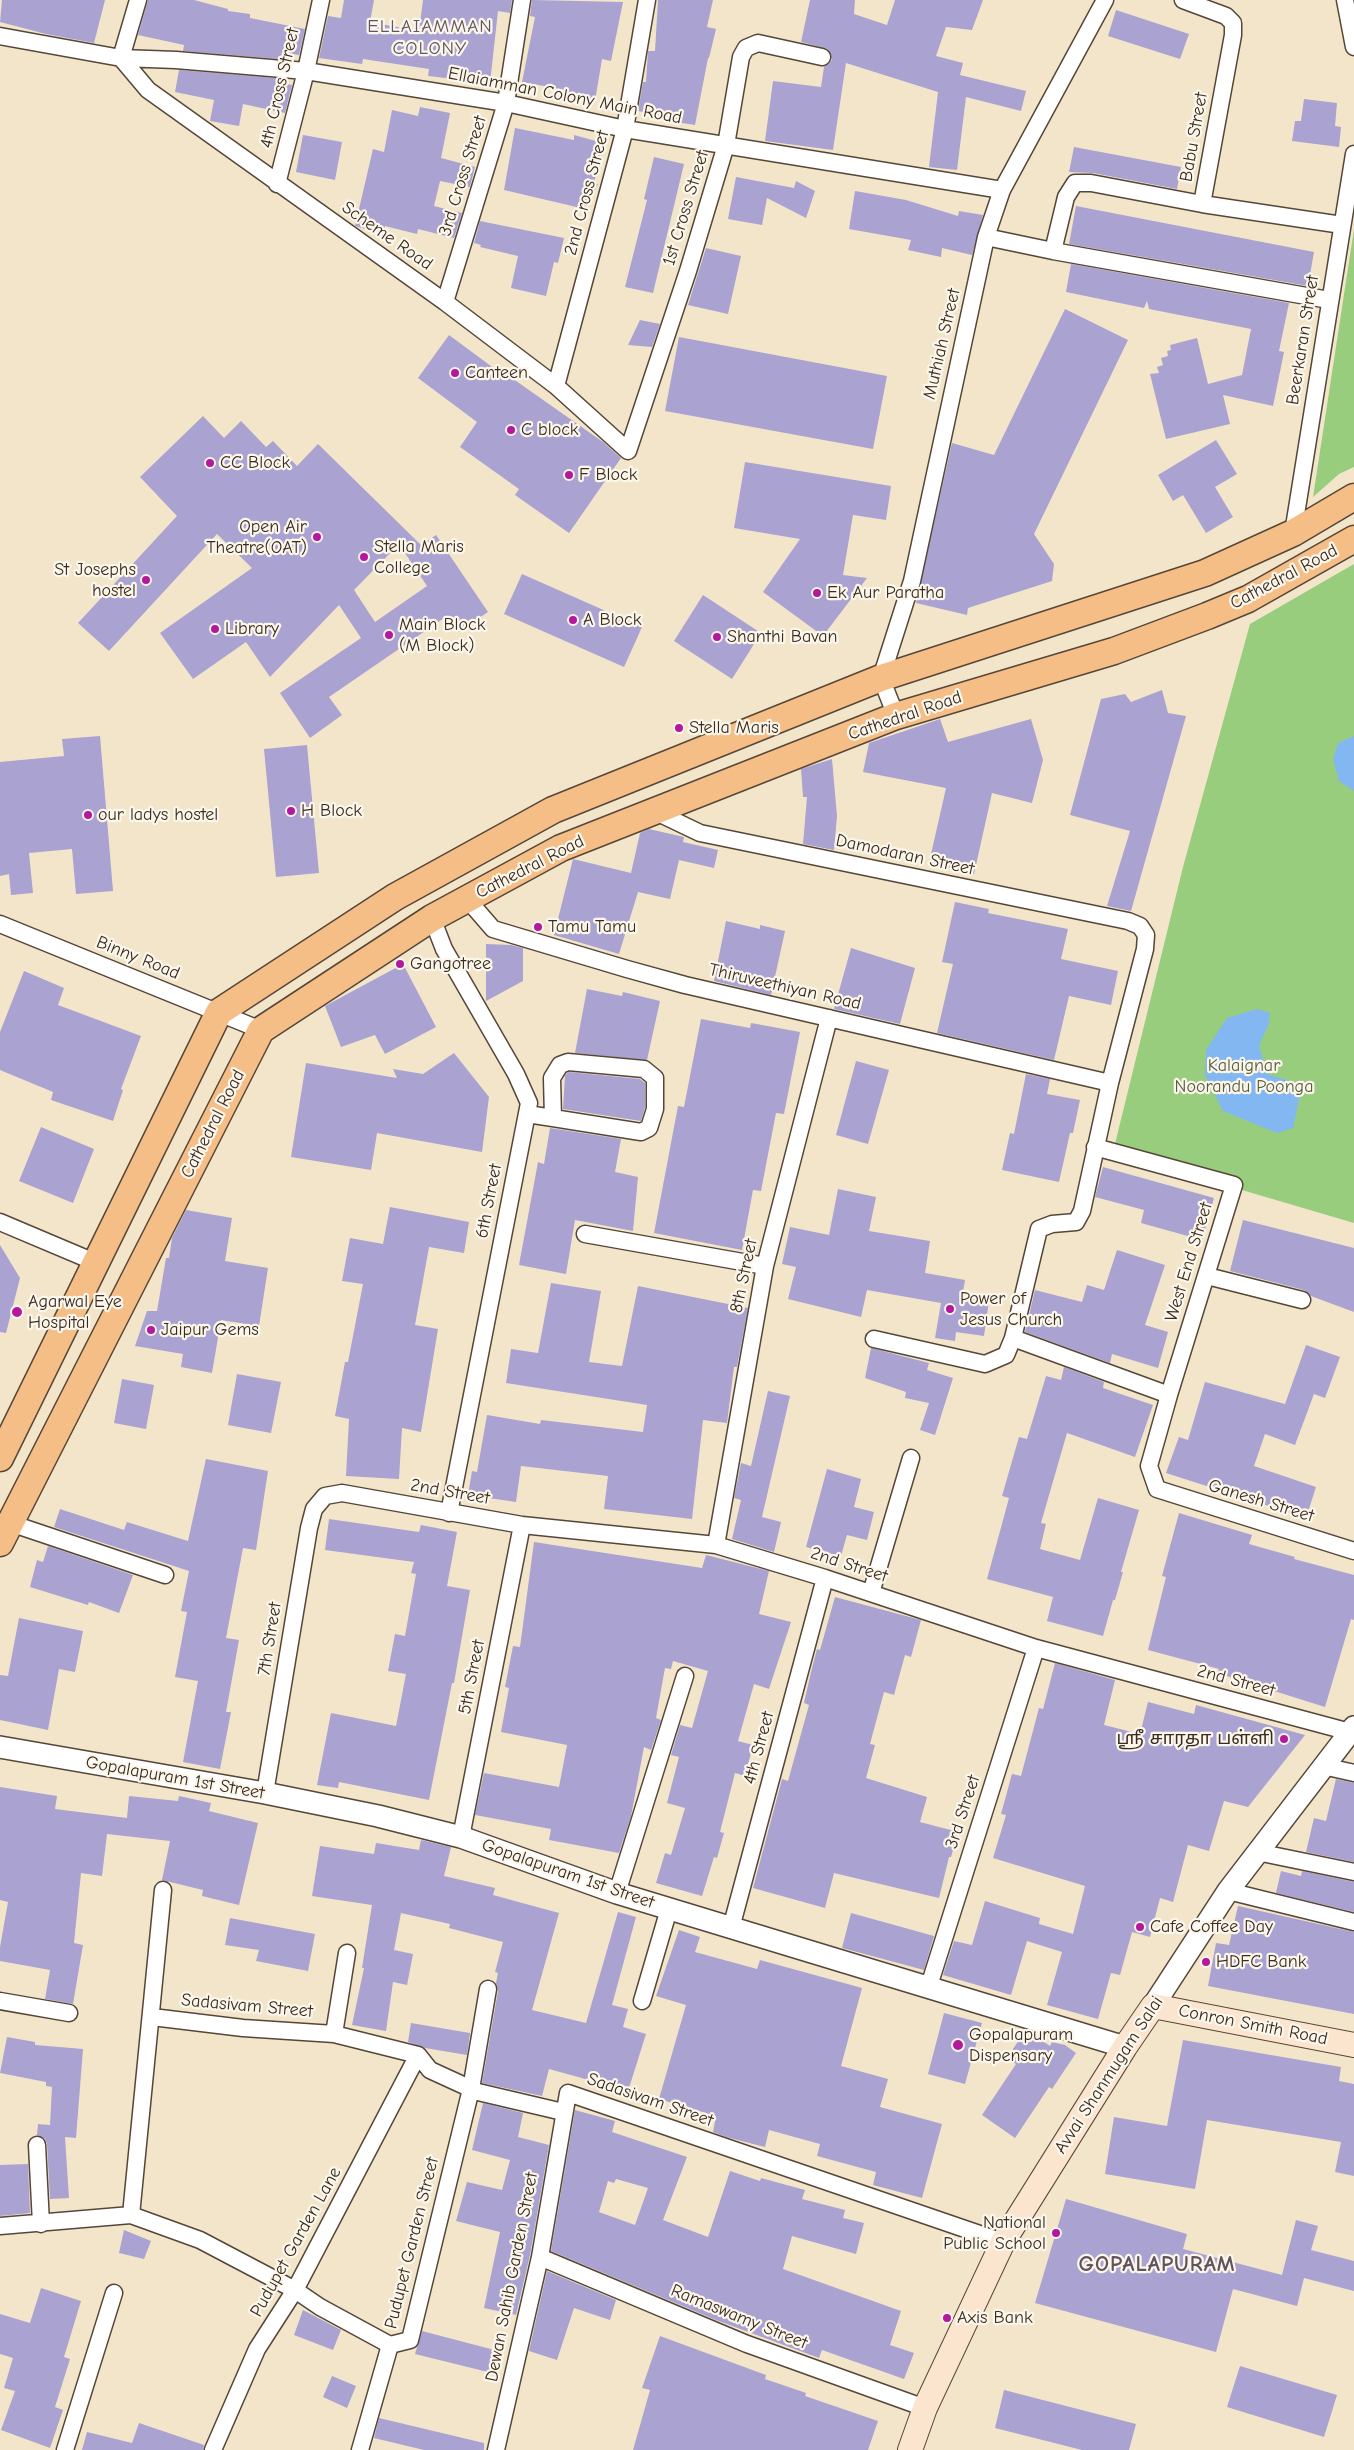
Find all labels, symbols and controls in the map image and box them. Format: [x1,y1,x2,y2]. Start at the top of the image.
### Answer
district label: ELLAIAMMAN COLONY [366,16,494,60]
street label: 4th Cross Street [256,26,304,150]
street label: Ellaiamman Colony Main Road [446,63,684,129]
street label: Babu Street [1176,91,1212,183]
street label: 3rd Cross Street [434,113,492,239]
street label: 2nd Cross Street [560,128,614,258]
street label: 1st Cross Street [658,148,714,268]
street label: Scheme Road [337,197,437,275]
street label: Beerkaran Street [1282,274,1324,406]
street label: Muthiah Street [919,286,965,402]
place label: Canteen [465,362,528,384]
marker: Canteen [449,367,461,379]
place label: C block [521,419,579,441]
marker: C block [505,424,517,436]
place label: CC Block [220,452,290,474]
marker: CC Block [204,457,216,469]
place label: F Block [579,464,637,486]
marker: F Block [563,469,575,481]
place label: Open Air Theatre(OAT) [206,516,307,558]
marker: Open Air Theatre(OAT) [311,531,323,543]
place label: Stella Maris College [374,536,464,578]
street label: Cathedral Road [1227,540,1341,614]
marker: Stella Maris College [358,551,370,563]
place label: St Josephs hostel [54,559,136,602]
marker: St Josephs hostel [140,574,152,586]
place label: Ek Aur Paratha [827,582,944,604]
marker: Ek Aur Paratha [811,587,823,599]
place label: A Block [583,609,641,631]
place label: Main Block (M Block) [399,614,485,656]
marker: A Block [567,614,579,626]
place label: Library [225,618,279,640]
marker: Library [209,623,221,635]
place label: Shanthi Bavan [727,626,838,648]
marker: Main Block (M Block) [383,629,395,641]
marker: Shanthi Bavan [711,631,723,643]
street label: Cathedral Road [845,686,965,746]
place label: Stella Maris [689,717,779,739]
marker: Stella Maris [673,722,685,734]
place label: H Block [301,800,362,822]
place label: our ladys hostel [98,804,218,826]
marker: H Block [285,805,297,817]
marker: our ladys hostel [82,809,94,821]
street label: Cathedral Road [472,830,588,904]
street label: Damodaran Street [834,830,976,880]
place label: Tamu Tamu [548,916,636,938]
marker: Tamu Tamu [532,921,544,933]
street label: Binny Road [93,931,183,985]
place label: Gangotree [410,953,491,975]
marker: Gangotree [394,958,406,970]
street label: Thiruveethiyan Road [707,959,863,1015]
park label: Kalaignar Noorandu Poonga [1175,1055,1313,1098]
street label: Cathedral Road [176,1066,250,1182]
street label: 6th Street [471,1162,507,1240]
street label: West End Street [1161,1200,1217,1324]
street label: 8th Street [726,1237,762,1315]
place label: Power of Jesus Church [960,1288,1062,1330]
place label: Agarwal Eye Hospital [28,1291,122,1334]
marker: Power of Jesus Church [944,1303,956,1315]
marker: Agarwal Eye Hospital [10,1305,24,1319]
place label: Jaipur Gems [161,1319,259,1341]
marker: Jaipur Gems [145,1324,157,1336]
street label: 2nd Street [409,1474,491,1510]
street label: Ganesh Street [1206,1475,1316,1527]
street label: 2nd Street [808,1542,890,1588]
street label: 7th Street [254,1601,286,1677]
street label: 5th Street [454,1638,490,1716]
street label: 2nd Street [1195,1660,1277,1702]
street label: 4th Street [739,1709,779,1787]
place label: ஸ்ரீ சாரதா பள்ளி [1116,1728,1274,1750]
marker: ஸ்ரீ சாரதா பள்ளி [1278,1733,1290,1745]
street label: Gopalapuram 1st Street [84,1752,266,1804]
street label: 3rd Street [941,1772,985,1852]
street label: Gopalapuram 1st Street [479,1834,657,1914]
place label: Cafe Coffee Day [1150,1916,1273,1938]
marker: Cafe Coffee Day [1134,1921,1146,1933]
place label: HDFC Bank [1216,1951,1306,1973]
marker: HDFC Bank [1200,1956,1212,1968]
street label: Sadasivam Street [180,1989,314,2023]
street label: Avvai Shanmugam Salai [1050,1992,1168,2158]
street label: Conron Smith Road [1177,2000,1329,2050]
place label: Gopalapuram Dispensary [969,2024,1073,2066]
marker: Gopalapuram Dispensary [951,2038,965,2052]
street label: Sadasivam Street [584,2068,716,2132]
street label: Pudupet Garden Street [380,2155,444,2331]
street label: Pudupet Garden Lane [246,2163,346,2321]
street label: Dewan Sahib Garden Street [481,2170,543,2384]
place label: National Public School [943,2212,1046,2254]
marker: National Public School [1050,2227,1062,2239]
district label: GOPALAPURAM [1077,2252,1237,2278]
street label: Ramaswamy Street [668,2280,810,2354]
place label: Axis Bank [957,2307,1033,2329]
marker: Axis Bank [941,2312,953,2324]

